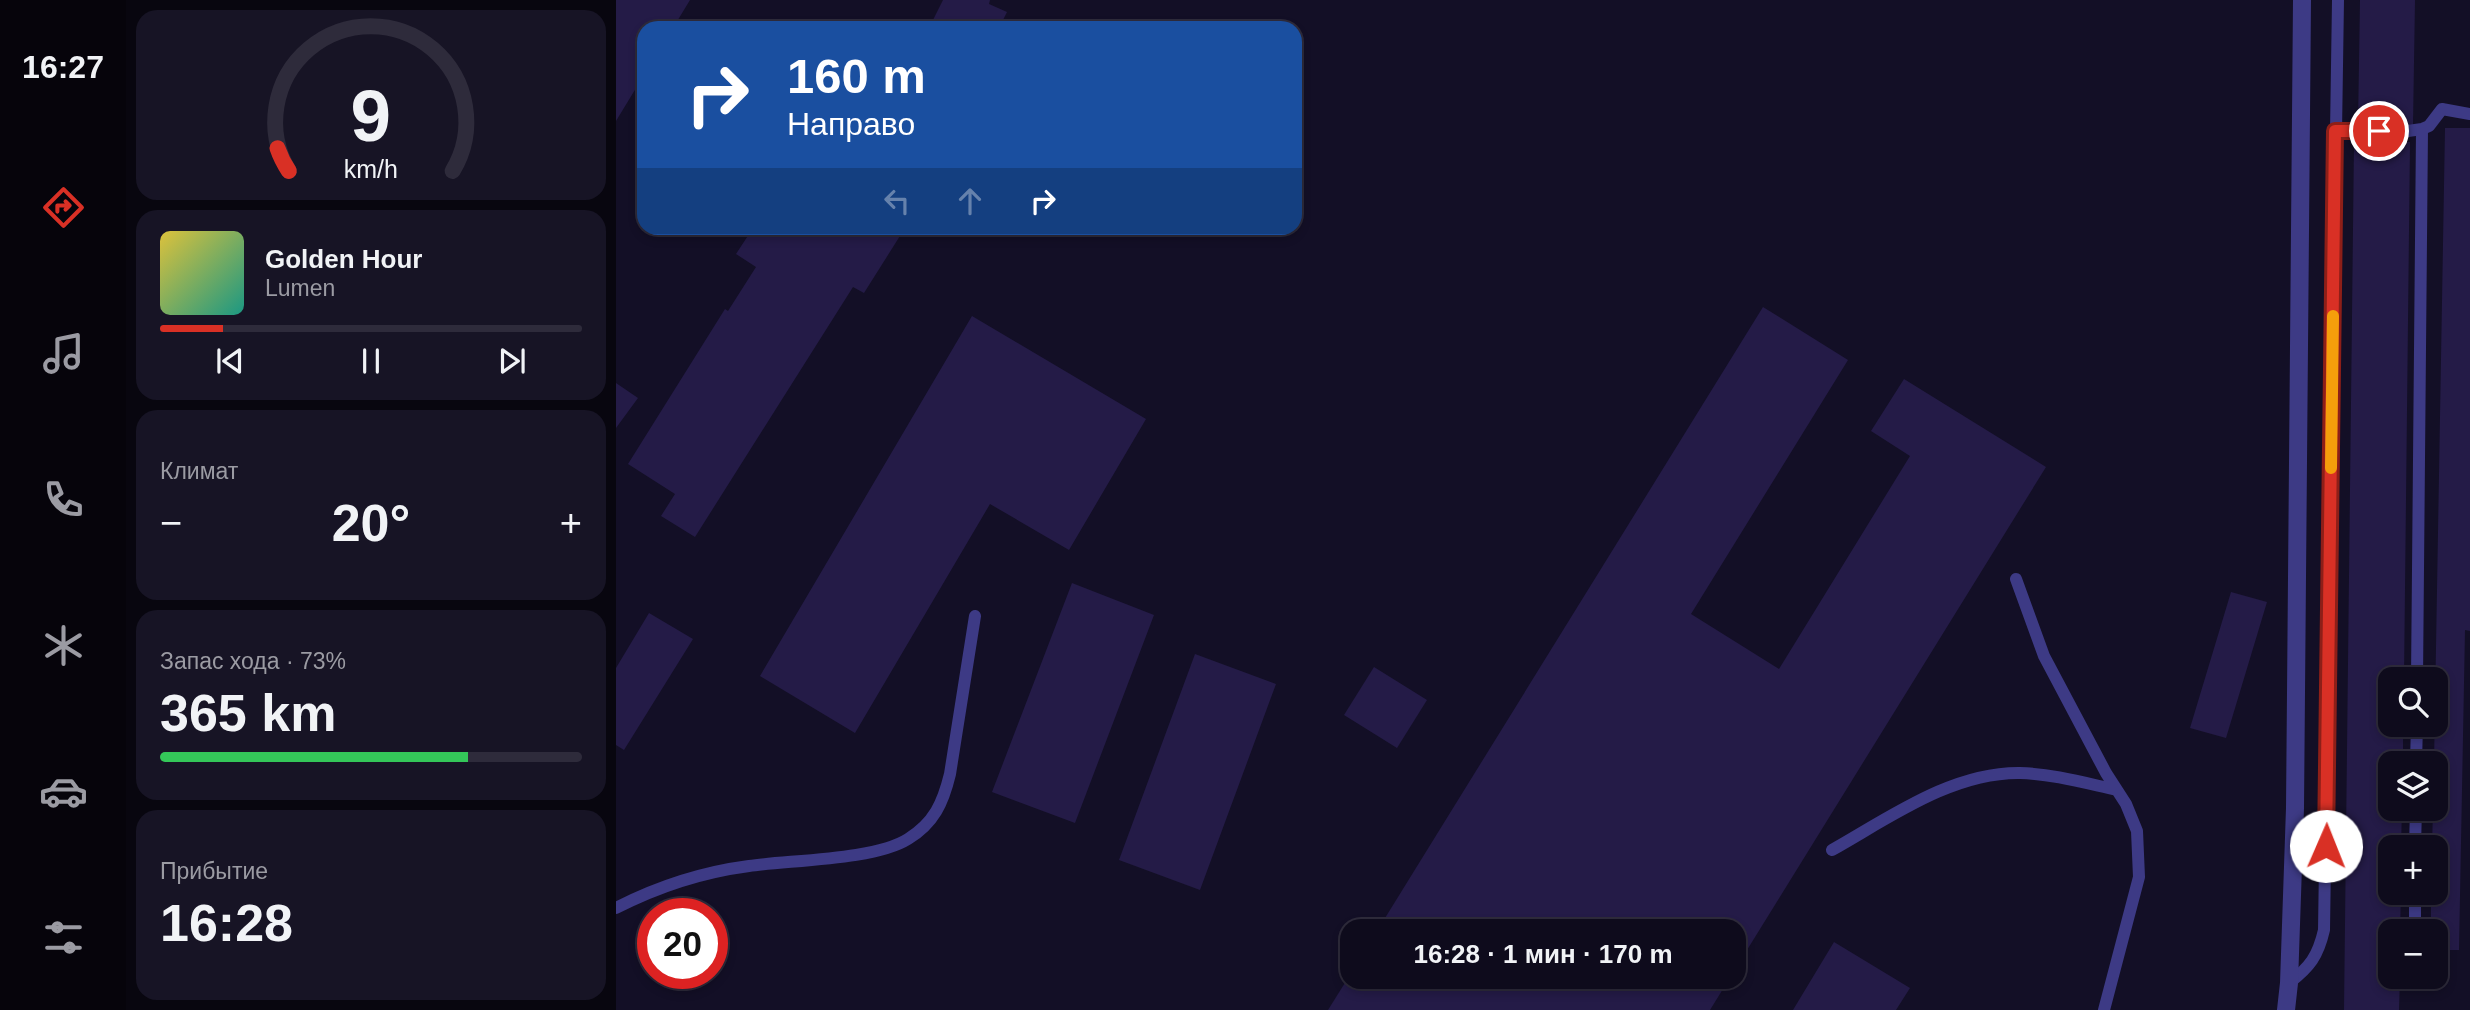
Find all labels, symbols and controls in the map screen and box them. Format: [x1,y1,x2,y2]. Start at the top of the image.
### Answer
text: 16:27 [22,49,104,85]
icon: right [672,49,763,140]
text: 160 m [787,49,926,103]
text: 9 [351,75,391,156]
pin [2349,101,2409,161]
text: Направо [787,106,915,142]
icon: arrive [2360,112,2398,150]
text: km/h [344,155,398,183]
icon: left [878,182,916,220]
icon: ahead [951,182,989,220]
icon: right [1024,182,1062,220]
icon: directions [39,183,88,232]
text: Golden Hour [265,244,422,274]
text: Lumen [265,275,335,301]
icon: music [39,329,88,378]
icon: previous [211,342,249,380]
icon: pause [352,342,390,380]
icon: next [493,342,531,380]
text: Климат [160,458,238,484]
icon: phone [39,475,88,524]
text: 20° [332,494,410,552]
text: − [160,502,182,544]
text: + [560,502,582,544]
icon: climate [39,621,88,670]
text: Запас хода · 73% [160,648,346,674]
map controls [2378,667,2448,989]
button: search [2378,667,2448,737]
text: 365 km [160,684,336,742]
button: layers [2378,751,2448,821]
icon: car [39,767,88,816]
position arrow [2289,809,2363,883]
button: + [2378,835,2448,905]
text: Прибытие [160,858,268,884]
text: 16:28 [160,894,293,952]
speed limit sign: 20 [637,898,728,989]
icon: filters [39,913,88,962]
button: − [2378,919,2448,989]
text: 16:28 · 1 мин · 170 m [1413,939,1673,969]

